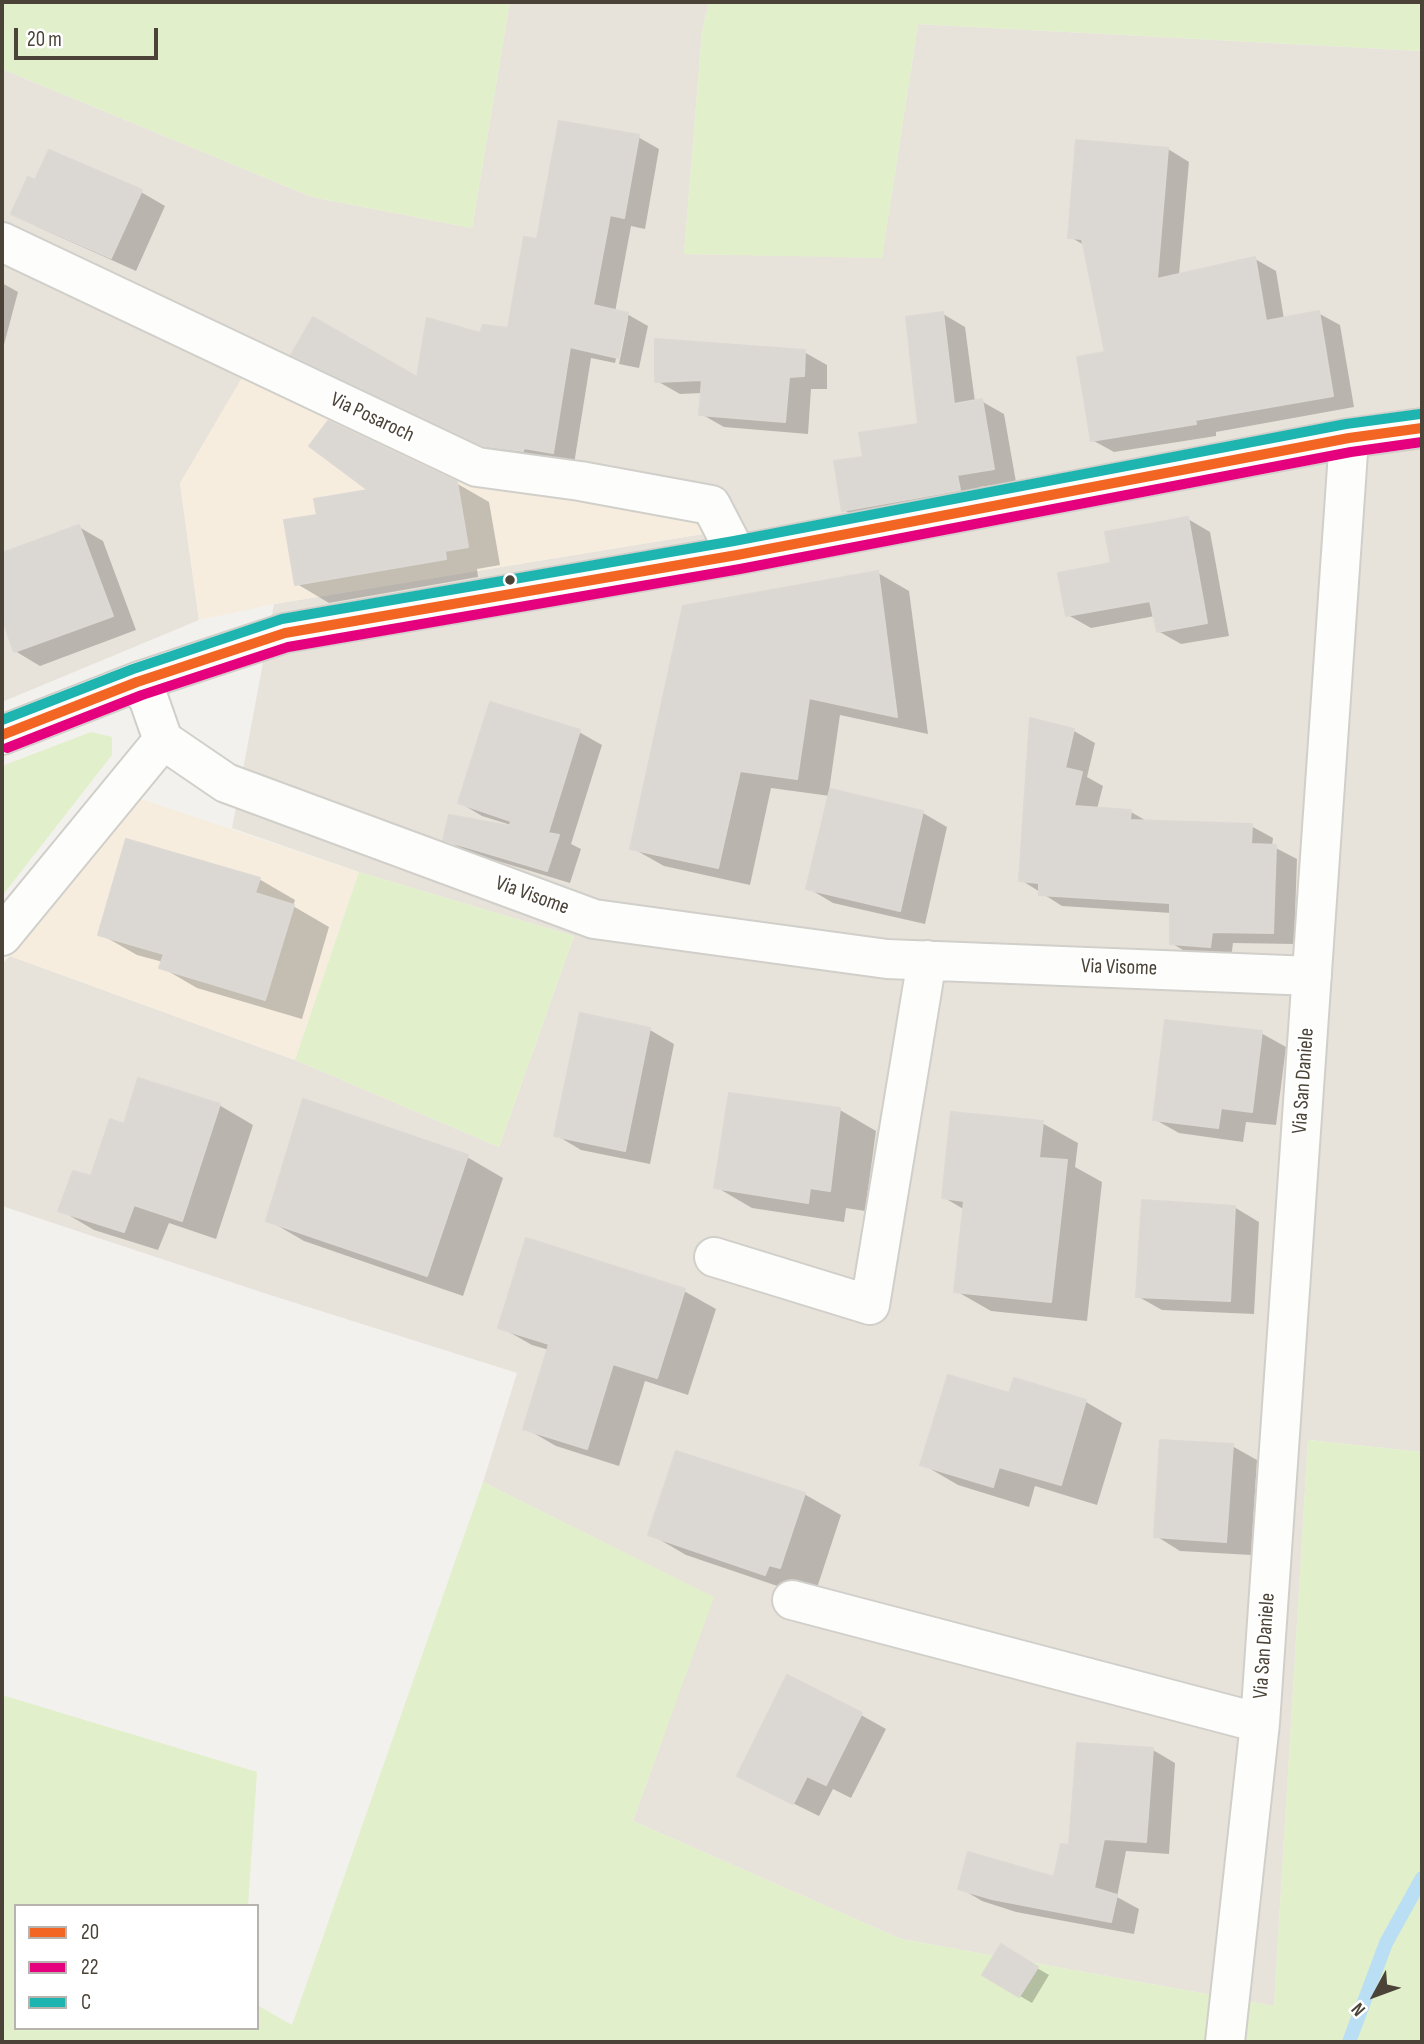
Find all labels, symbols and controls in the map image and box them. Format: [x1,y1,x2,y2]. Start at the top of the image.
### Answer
scale bar [18,14,161,58]
text: 20 m [27,27,62,52]
street label: Via Posaroch [326,388,418,448]
unlabelled marker [503,573,517,587]
street label: Via Visome [492,871,572,921]
street label: Via Visome [1080,954,1158,982]
street label: Via San Daniele [1288,1027,1320,1135]
street label: Via San Daniele [1249,1592,1281,1700]
legend [14,1904,259,2030]
text: 20 [81,1920,99,1945]
text: 22 [81,1955,98,1980]
north arrow [1340,1960,1410,2030]
text: C [81,1990,91,2015]
text: N [1347,1998,1371,2020]

